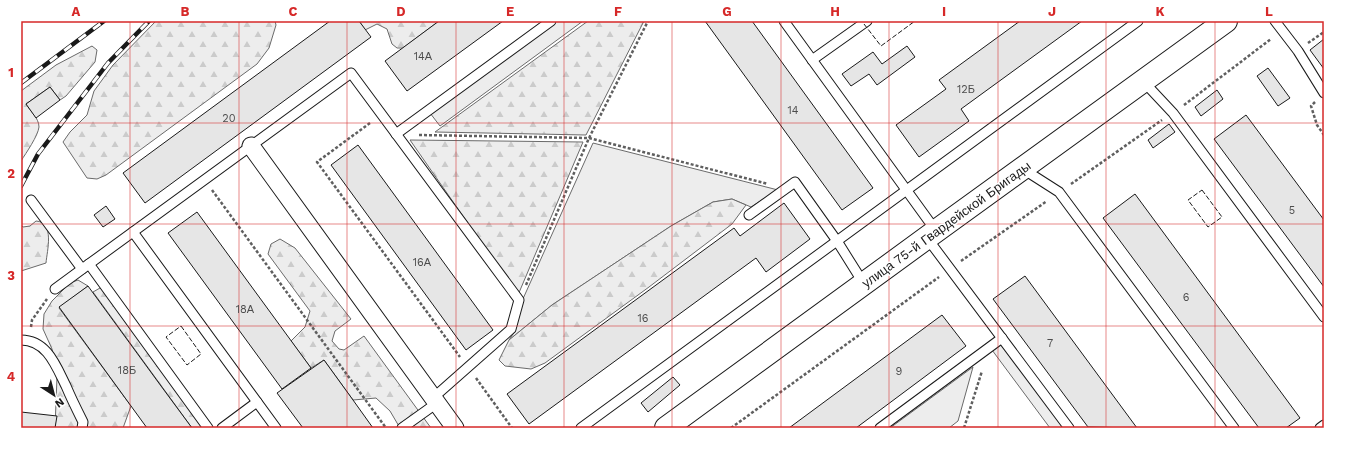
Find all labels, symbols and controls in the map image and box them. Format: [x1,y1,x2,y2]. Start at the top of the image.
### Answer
text: A [72,4,81,19]
text: B [181,4,190,19]
text: C [289,4,298,19]
text: D [396,4,406,19]
text: E [506,4,514,19]
text: F [614,4,622,19]
text: G [722,4,732,19]
text: H [830,4,840,19]
text: I [942,4,946,19]
text: J [1048,4,1056,19]
text: K [1155,4,1165,19]
text: L [1265,4,1273,19]
house number: 14А [414,50,433,63]
text: 1 [8,65,14,80]
house number: 12Б [957,83,975,96]
house number: 14 [787,104,799,117]
house number: 20 [222,112,236,125]
street label: улица 75-й Гвардейской Бригады [859,158,1034,291]
text: 2 [7,166,15,181]
house number: 5 [1289,204,1295,217]
house number: 16А [413,256,432,269]
text: 3 [7,268,15,283]
house number: 6 [1183,291,1190,304]
house number: 18А [236,303,255,316]
house number: 16 [638,312,649,325]
house number: 7 [1047,337,1053,350]
house number: 18Б [118,364,136,377]
house number: 9 [896,365,903,378]
text: 4 [7,369,16,384]
north arrow [34,375,74,415]
text: N [52,395,67,410]

